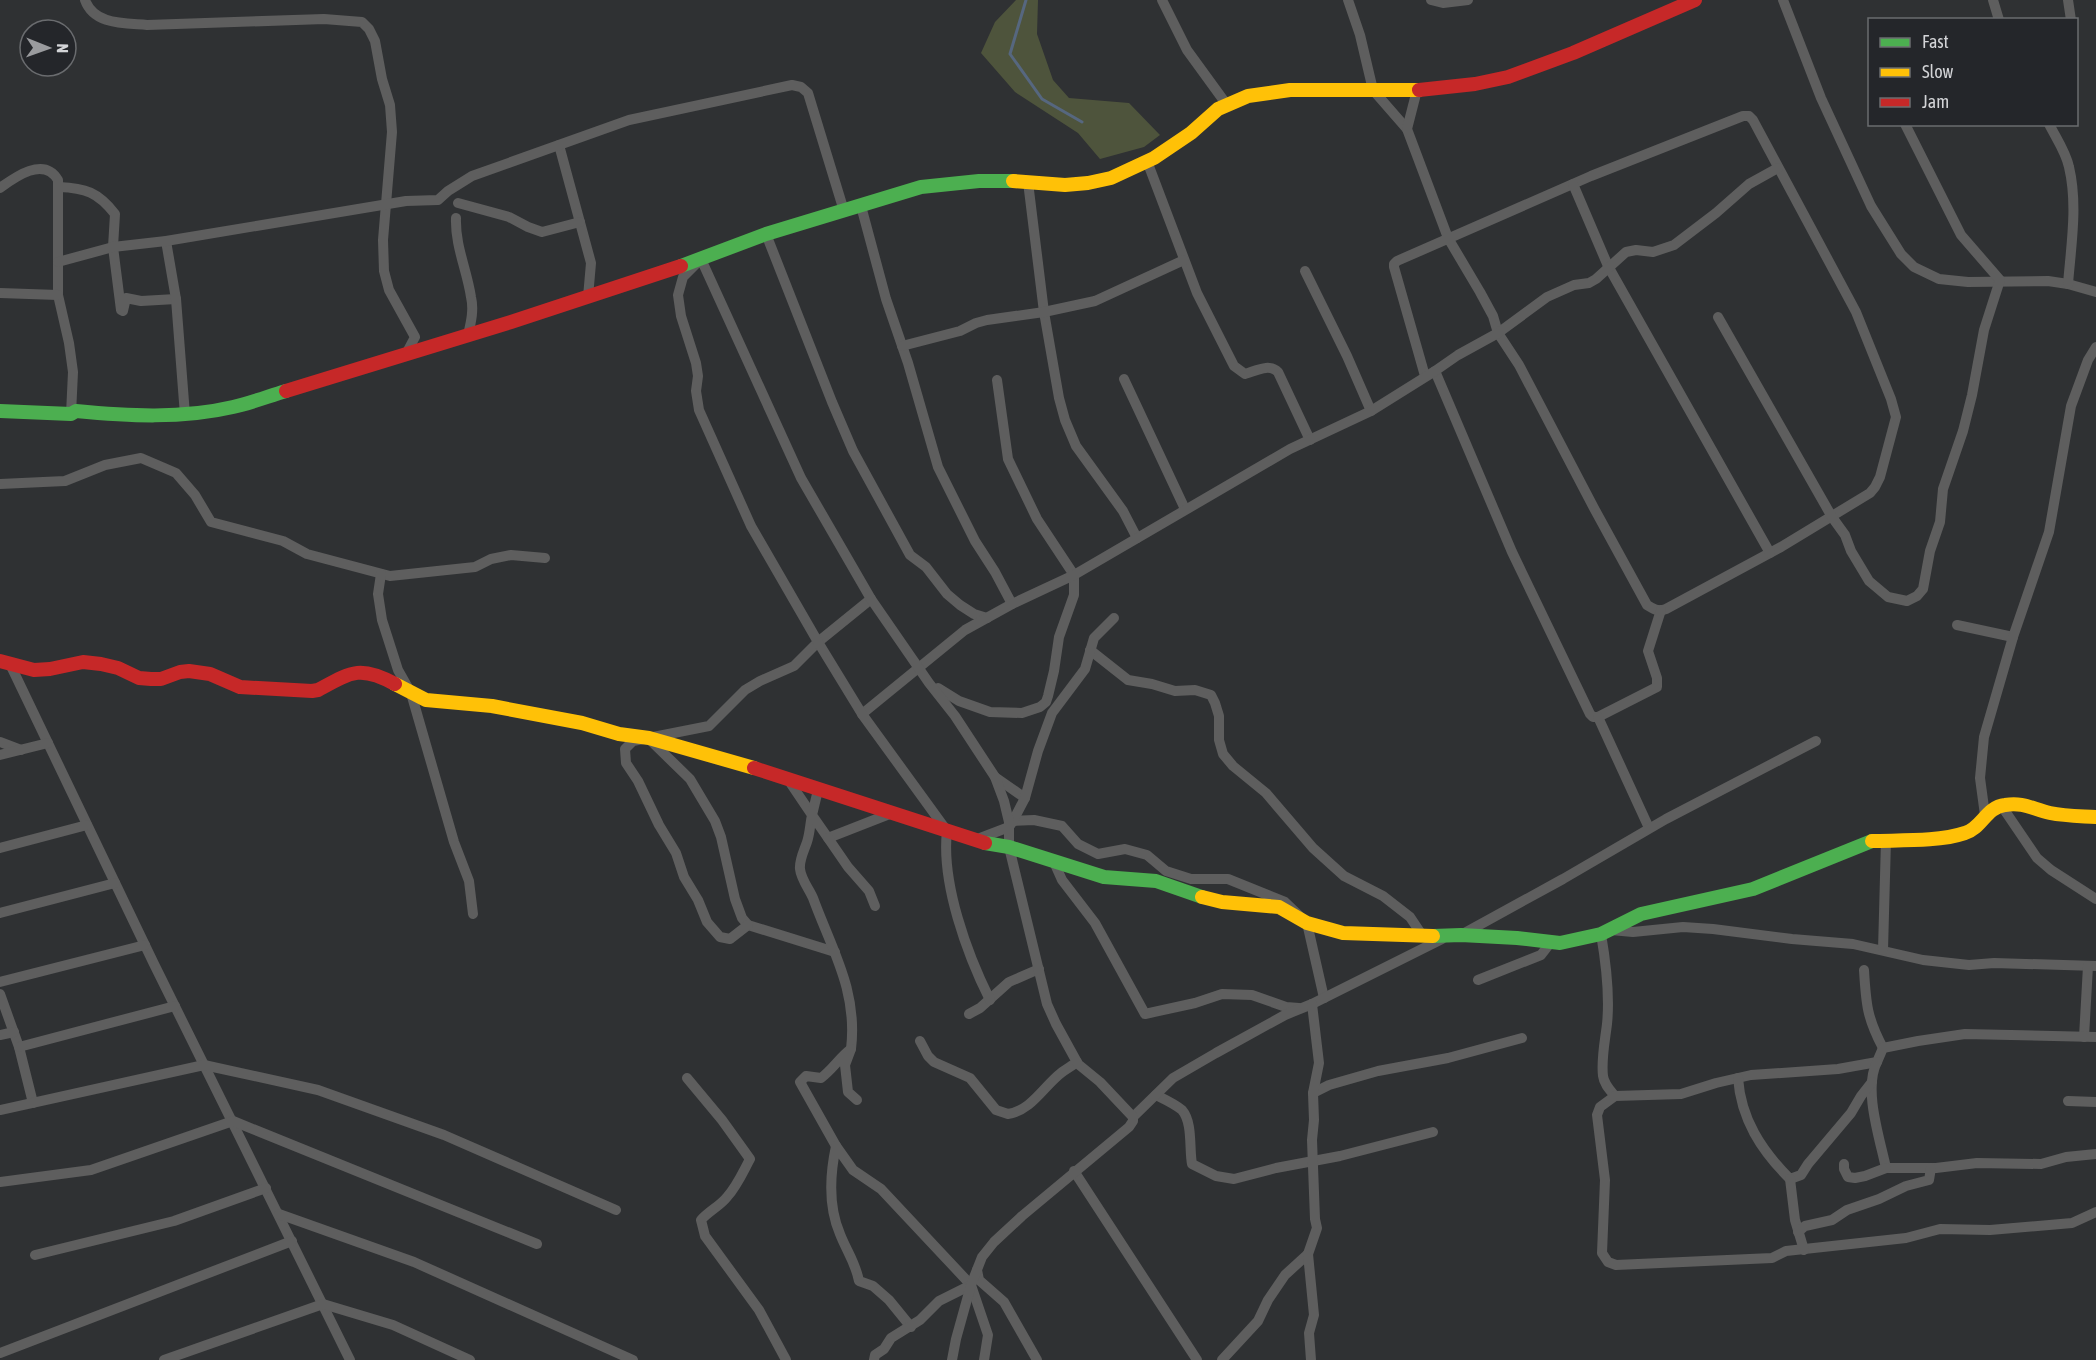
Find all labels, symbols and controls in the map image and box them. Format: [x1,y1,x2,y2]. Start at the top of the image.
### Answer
north arrow [18,18,78,78]
legend [1868,18,2078,126]
text: Fast [1922,31,1949,52]
text: N [54,43,72,53]
text: Slow [1922,61,1953,82]
text: Jam [1922,91,1949,112]

